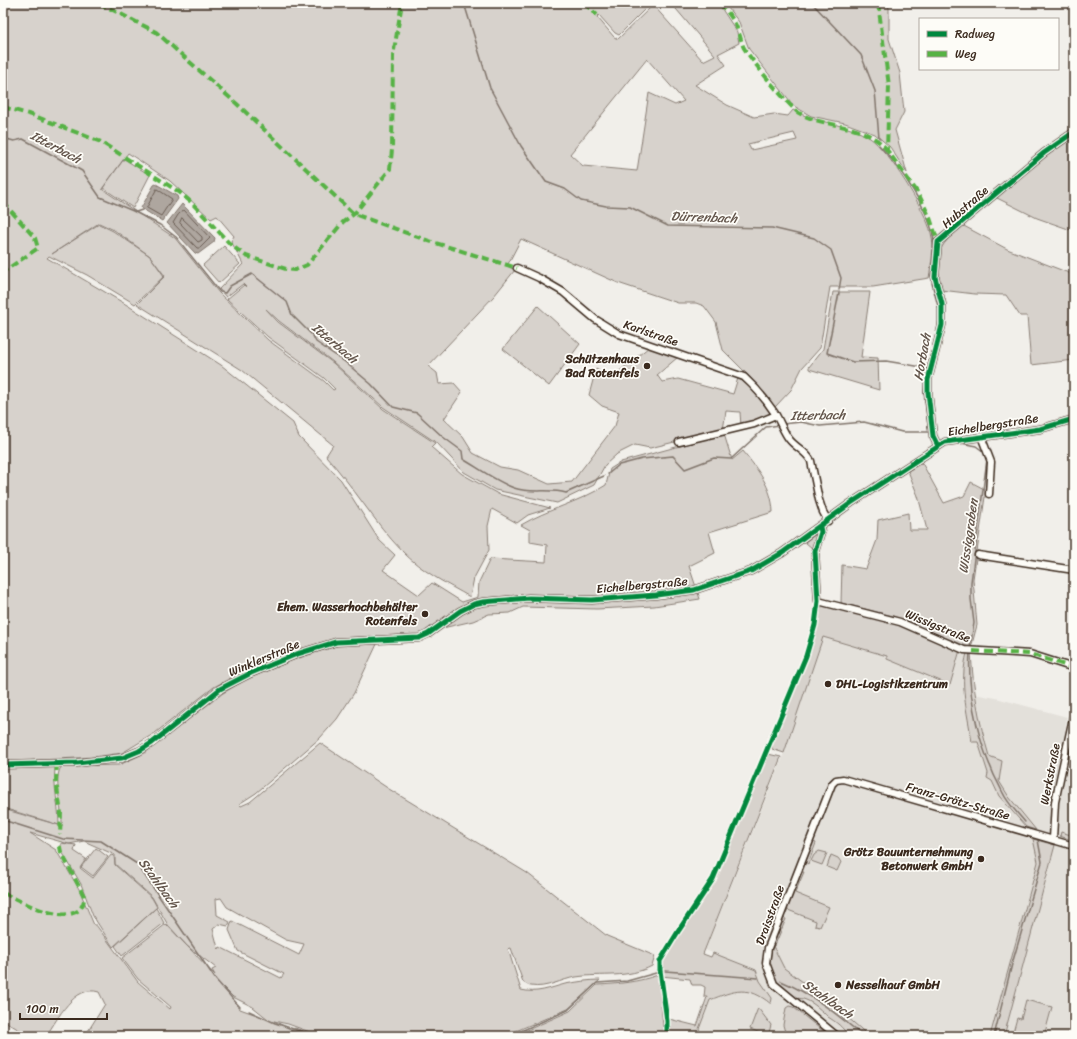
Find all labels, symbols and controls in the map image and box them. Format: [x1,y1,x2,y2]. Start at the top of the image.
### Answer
legend [919,18,1059,70]
text: Radweg [955,23,995,45]
text: Weg [955,43,976,65]
water label: Itterbach [26,124,87,171]
street label: Hubstraße [936,180,994,234]
water label: Dürrenbach [671,204,739,230]
street label: Karlstraße [621,313,682,353]
water label: Itterbach [306,316,364,370]
water label: Horbach [907,330,938,383]
place label: Schützenhaus Bad Rotenfels [564,348,640,384]
marker: Schützenhaus Bad Rotenfels [642,361,652,371]
water label: Itterbach [789,403,847,427]
street label: Eichelbergstraße [946,407,1040,443]
water label: Wissiggraben [951,495,985,575]
street label: Eichelbergstraße [596,570,688,600]
place label: Ehem. Wasserhochbehälter Rotenfels [277,596,418,632]
street label: Wissigstraße [902,603,974,649]
marker: Ehem. Wasserhochbehälter Rotenfels [420,609,430,619]
street label: Winklerstraße [225,633,303,683]
place label: DHL-Logistikzentrum [836,673,948,695]
marker: DHL-Logistikzentrum [823,679,833,689]
street label: Werkstraße [1033,741,1067,806]
street label: Franz-Grötz-Straße [903,776,1013,826]
place label: Grötz Bauunternehmung Betonwerk GmbH [843,841,974,877]
water label: Stahlbach [133,853,186,914]
marker: Grötz Bauunternehmung Betonwerk GmbH [976,854,986,864]
street label: Draisstraße [749,882,791,948]
water label: Stahlbach [798,973,859,1026]
place label: Nesselhauf GmbH [845,974,940,996]
marker: Nesselhauf GmbH [833,980,843,990]
scale bar [20,995,107,1021]
text: 100 m [26,998,59,1020]

